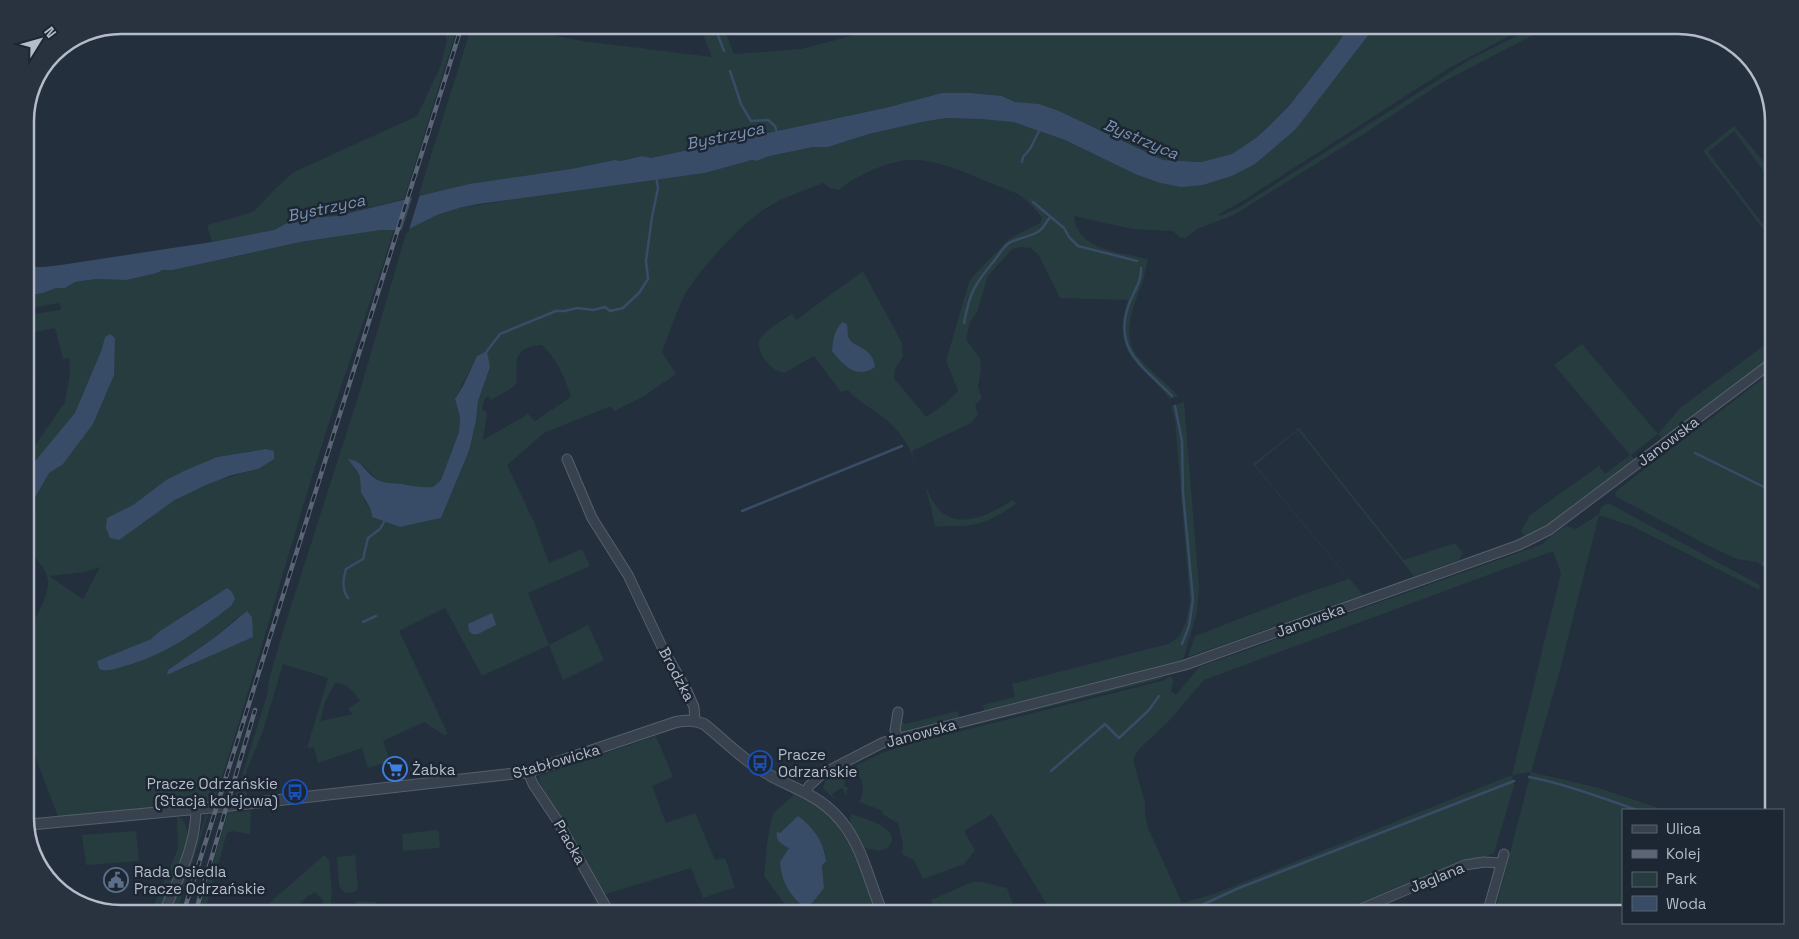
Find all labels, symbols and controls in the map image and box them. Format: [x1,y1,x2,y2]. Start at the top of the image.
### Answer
north arrow [15,15,65,65]
text: N [40,23,60,41]
water label: Bystrzyca [1101,114,1182,164]
water label: Bystrzyca [684,117,767,154]
water label: Bystrzyca [285,189,368,226]
street label: Janowska [1634,412,1703,470]
street label: Janowska [1273,599,1347,641]
street label: Brodzka [655,644,699,705]
street label: Janowska [884,714,959,751]
street label: Stabłowicka [510,739,602,783]
place label: Pracze Odrzańskie [778,745,858,781]
bus stop icon: Pracze Odrzańskie [747,750,773,776]
supermarket icon: Żabka [382,756,408,782]
place label: Żabka [412,760,456,779]
place label: Pracze Odrzańskie (Stacja kolejowa) [147,774,278,811]
bus stop icon: Pracze Odrzańskie (Stacja kolejowa) [282,779,308,805]
legend [1622,809,1784,924]
street label: Pracka [550,816,590,868]
text: Ulica [1666,819,1701,838]
text: Kolej [1666,844,1700,863]
street label: Jaglana [1407,857,1467,896]
place label: Rada Osiedla Pracze Odrzańskie [134,862,265,898]
public building icon: Rada Osiedla Pracze Odrzańskie [103,867,129,893]
text: Park [1666,869,1697,888]
text: Woda [1666,894,1707,913]

